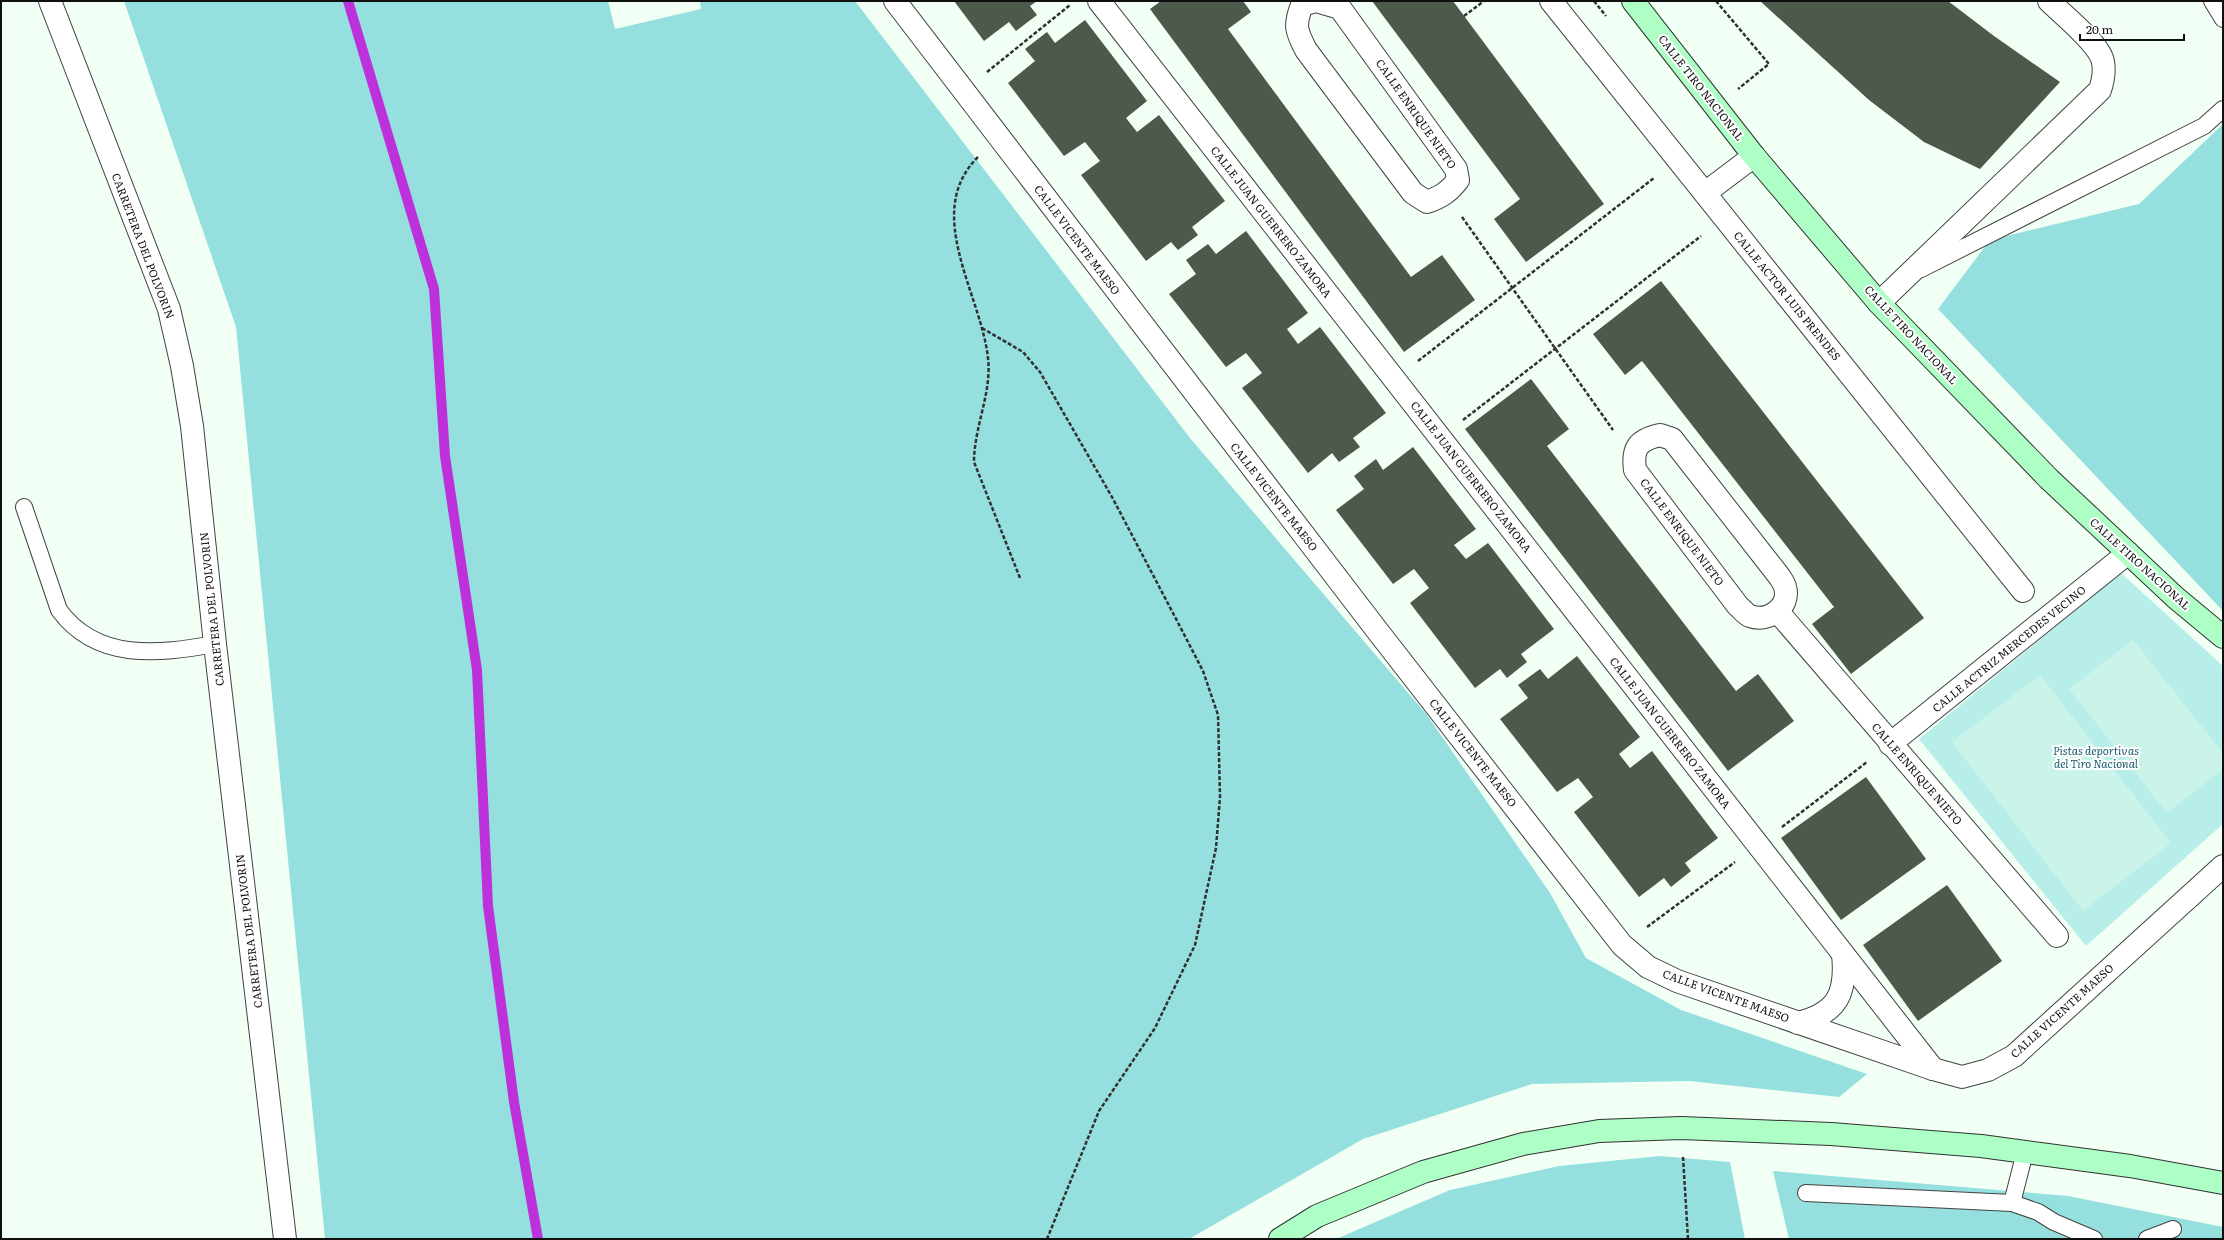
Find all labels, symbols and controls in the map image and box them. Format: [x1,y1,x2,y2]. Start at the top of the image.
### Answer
scale bar [2080,16,2184,42]
text: 20 m [2086,20,2113,38]
street label: CALLE TIRO NACIONAL [1655,31,1748,144]
street label: CALLE ENRIQUE NIETO [1373,55,1461,172]
street label: CALLE JUAN GUERRERO ZAMORA [1208,142,1336,300]
street label: CARRETERA DEL POLVORIN [109,170,179,321]
street label: CALLE VICENTE MAESO [1031,181,1124,298]
street label: CALLE ACTOR LUIS PRENDES [1731,227,1845,363]
street label: CALLE TIRO NACIONAL [1861,281,1962,387]
street label: CALLE JUAN GUERRERO ZAMORA [1408,397,1536,555]
street label: CALLE VICENTE MAESO [1227,439,1322,554]
street label: CALLE ENRIQUE NIETO [1637,474,1729,588]
street label: CALLE TIRO NACIONAL [2087,514,2194,613]
street label: CARRETERA DEL POLVORIN [195,531,227,687]
street label: CALLE ACTRIZ MERCEDES VECINO [1928,581,2089,715]
street label: CALLE JUAN GUERRERO ZAMORA [1607,653,1735,811]
street label: CALLE VICENTE MAESO [1426,695,1521,810]
street label: CALLE ENRIQUE NIETO [1869,719,1967,828]
park label: Pistas deportivas del Tiro Nacional [2053,742,2139,771]
street label: CARRETERA DEL POLVORIN [231,853,265,1009]
street label: CALLE VICENTE MAESO [2006,960,2116,1061]
street label: CALLE VICENTE MAESO [1661,965,1792,1025]

